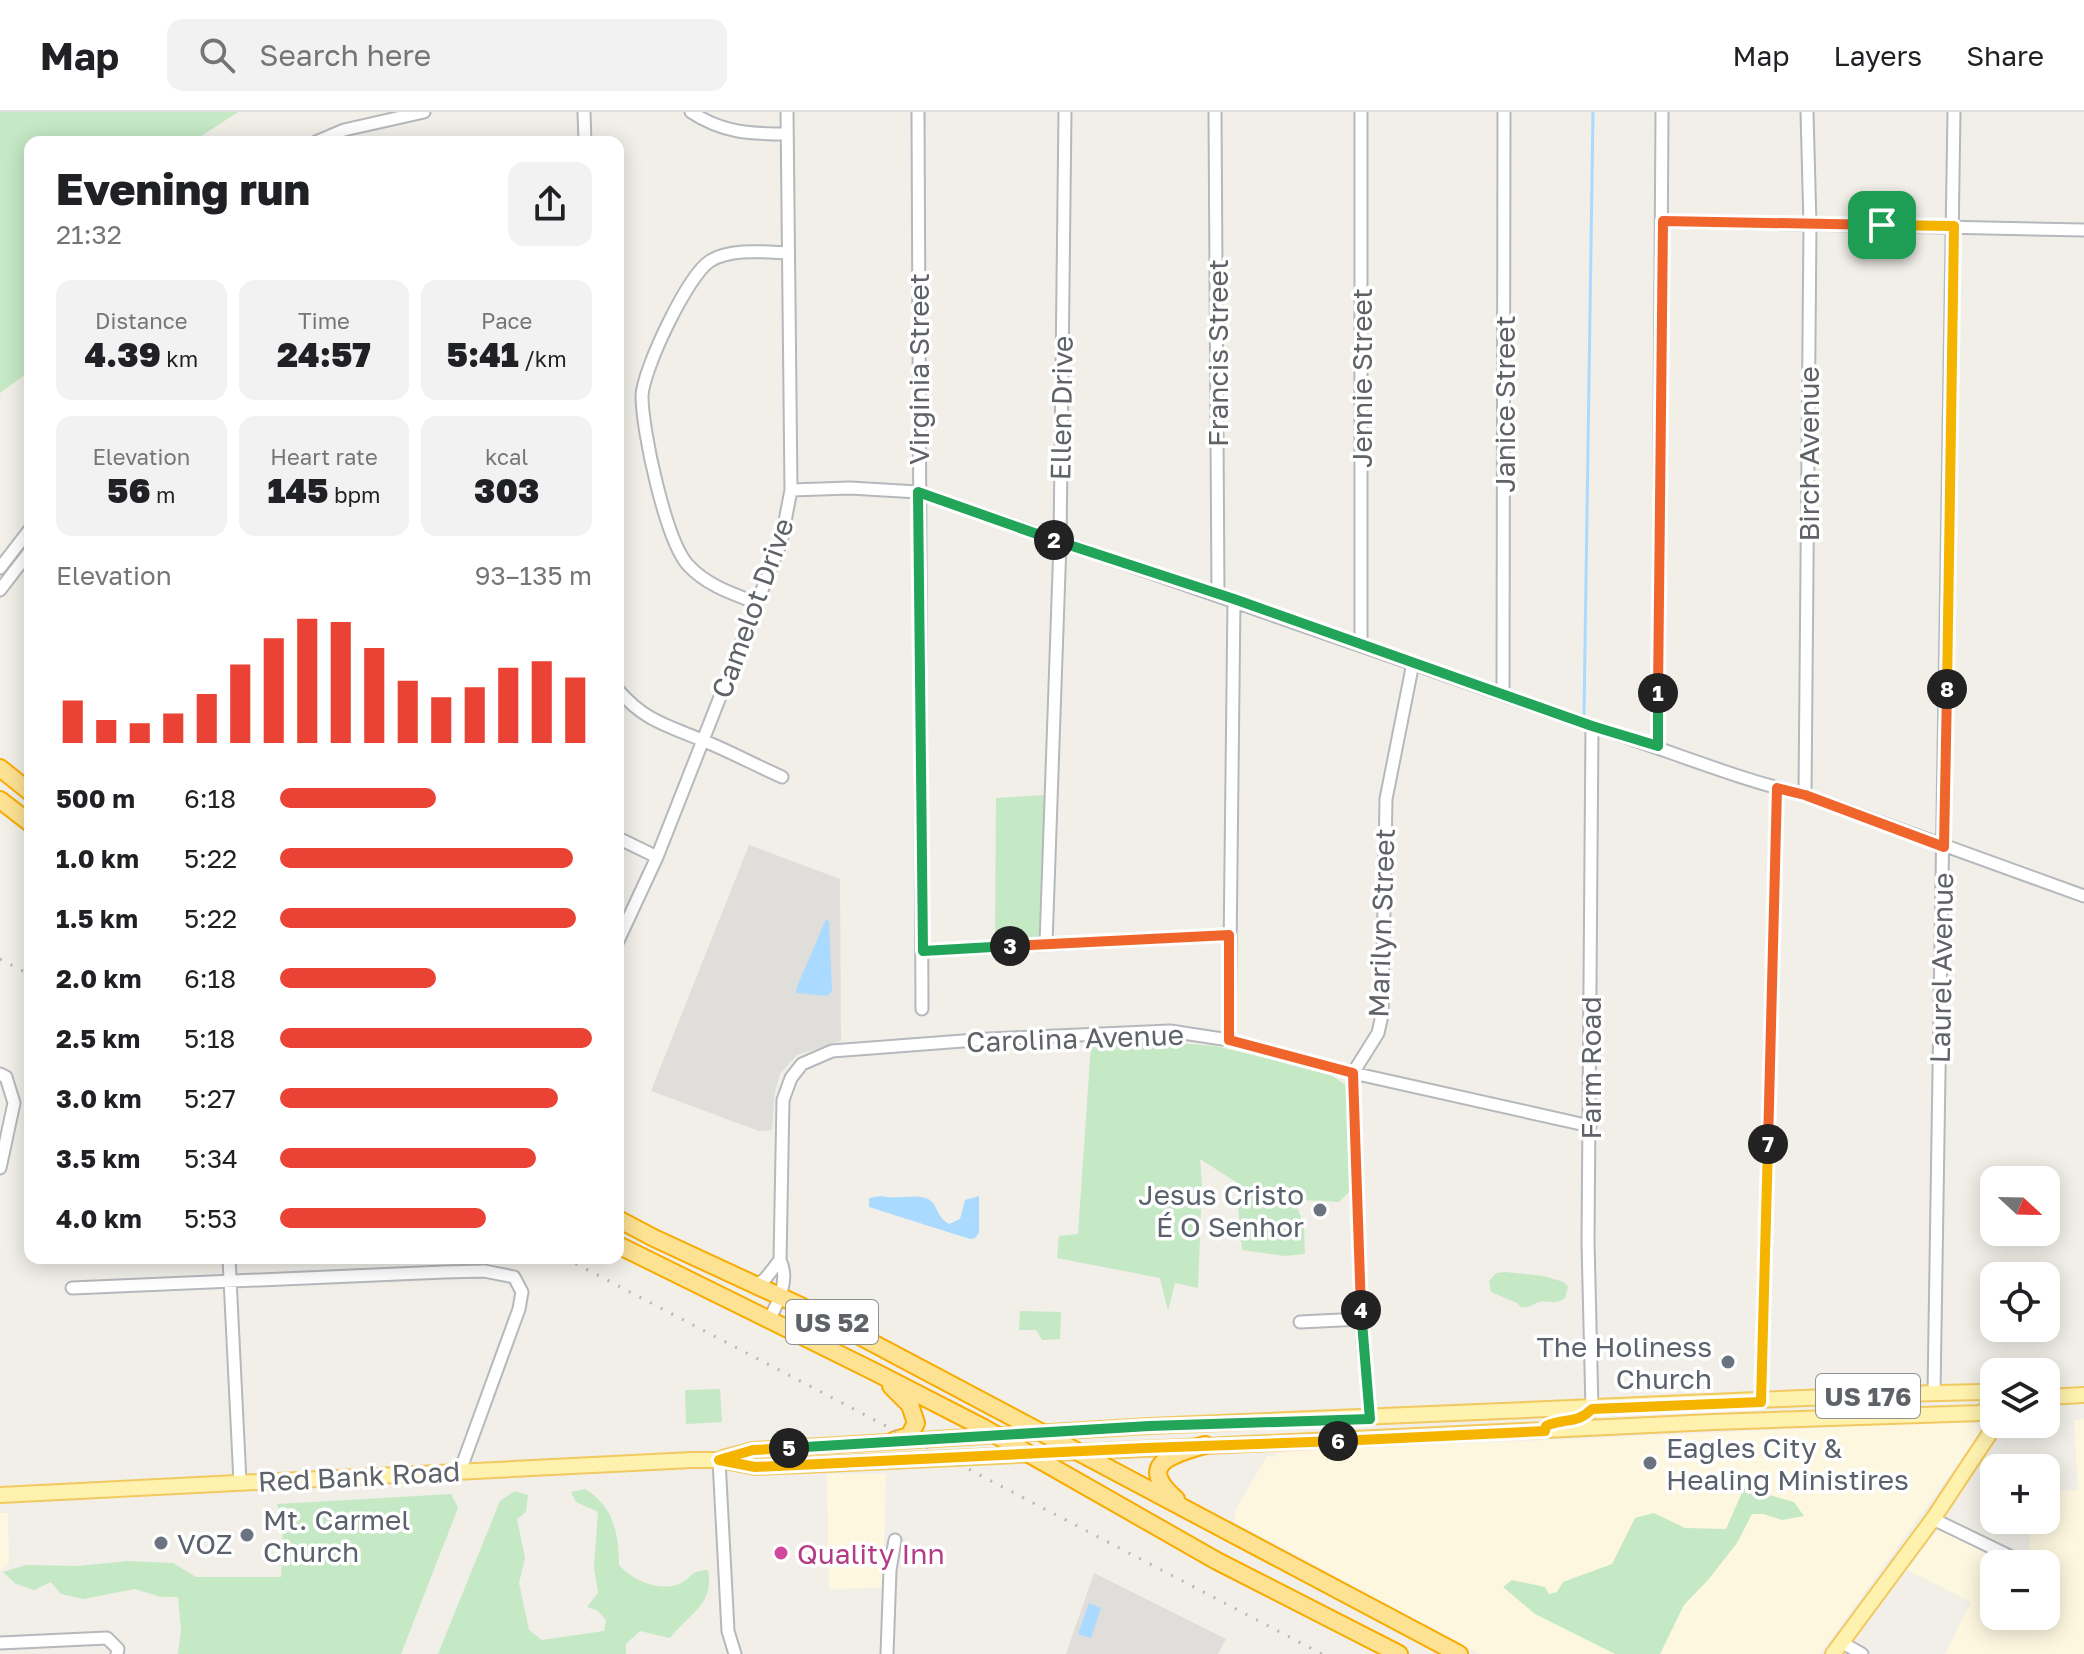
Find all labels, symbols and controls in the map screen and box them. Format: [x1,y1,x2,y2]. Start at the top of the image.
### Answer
search box [167,19,727,91]
text: Map [40,33,119,78]
icon: search [195,33,239,77]
text: Search here [259,37,431,73]
text: Map [1732,39,1790,72]
text: Layers [1834,39,1922,72]
text: Share [1966,39,2044,72]
text: Evening run [56,162,310,215]
button: share [508,162,592,246]
pin [1848,191,1916,259]
icon: arrive [1860,203,1904,247]
text: 21:32 [56,219,122,250]
street label: Francis Street [1201,259,1234,447]
street label: Virginia Street [902,273,935,465]
street label: Jennie Street [1345,288,1378,468]
text: Distance [95,307,188,334]
text: Time [298,307,350,334]
text: Pace [481,307,532,334]
street label: Janice Street [1488,315,1521,493]
text: 4.39 [84,334,161,374]
text: 24:57 [277,334,371,374]
text: 5:41 [447,334,519,374]
street label: Ellen Drive [1043,335,1079,481]
text: km [161,345,198,372]
text: /km [519,345,567,372]
street label: Birch Avenue [1792,366,1825,542]
text: Elevation [92,443,190,470]
text: Heart rate [270,443,378,470]
text: kcal [485,443,528,470]
text: 56 [107,470,151,510]
text: 145 [267,470,328,510]
text: 303 [474,470,539,510]
text: m [151,481,176,508]
text: bpm [328,481,380,508]
street label: Camelot Drive [704,514,800,702]
pin: 2 [1034,520,1074,560]
text: 2 [1047,526,1061,553]
text: Elevation [56,560,172,591]
text: 93–135 m [475,560,592,591]
pin: 8 [1927,669,1967,709]
pin: 1 [1638,673,1678,713]
text: 8 [1940,675,1954,702]
text: 1 [1652,679,1664,706]
text: 500 m [56,783,135,814]
text: 6:18 [184,783,236,814]
street label: Marilyn Street [1361,828,1401,1018]
text: 1.0 km [56,843,139,874]
text: 5:22 [184,843,237,874]
street label: Laurel Avenue [1923,872,1959,1064]
text: 1.5 km [56,903,138,934]
text: 5:22 [184,903,237,934]
pin: 3 [990,926,1030,966]
text: 3 [1003,932,1017,959]
text: 2.0 km [56,963,141,994]
text: 6:18 [184,963,236,994]
street label: Farm Road [1574,996,1607,1140]
street label: Carolina Avenue [966,1018,1184,1058]
text: 2.5 km [56,1023,140,1054]
text: 5:18 [184,1023,235,1054]
text: 3.0 km [56,1083,141,1114]
text: 5:27 [184,1083,236,1114]
pin: 7 [1748,1124,1788,1164]
text: 7 [1762,1130,1774,1157]
text: 3.5 km [56,1143,140,1174]
text: 5:34 [184,1143,238,1174]
north arrow [1980,1166,2060,1246]
map controls [1980,1166,2060,1630]
place label: Jesus Cristo É O Senhor [1138,1178,1304,1243]
marker: Jesus Cristo É O Senhor [1311,1201,1329,1219]
text: 4.0 km [56,1203,142,1234]
text: 5:53 [184,1203,237,1234]
button: locate [1980,1262,2060,1342]
pin: 4 [1341,1290,1381,1330]
text: 4 [1354,1296,1368,1323]
road number: US 52 [786,1300,878,1344]
place label: The Holiness Church [1536,1330,1712,1395]
marker: The Holiness Church [1719,1353,1737,1371]
button: layers [1980,1358,2060,1438]
road number: US 176 [1816,1374,1920,1418]
pin: 6 [1318,1421,1358,1461]
text: 6 [1331,1427,1345,1454]
pin: 5 [769,1428,809,1468]
place label: Eagles City & Healing Ministires [1666,1431,1909,1496]
text: 5 [782,1434,796,1461]
street label: Red Bank Road [257,1454,461,1498]
marker: Eagles City & Healing Ministires [1641,1454,1659,1472]
button: + [1980,1454,2060,1534]
place label: Mt. Carmel Church [263,1503,410,1568]
marker: Mt. Carmel Church [238,1526,256,1544]
place label: VOZ [177,1527,232,1560]
marker: VOZ [152,1534,170,1552]
place label: Quality Inn [797,1537,945,1570]
marker: Quality Inn [772,1544,790,1562]
button: − [1980,1550,2060,1630]

